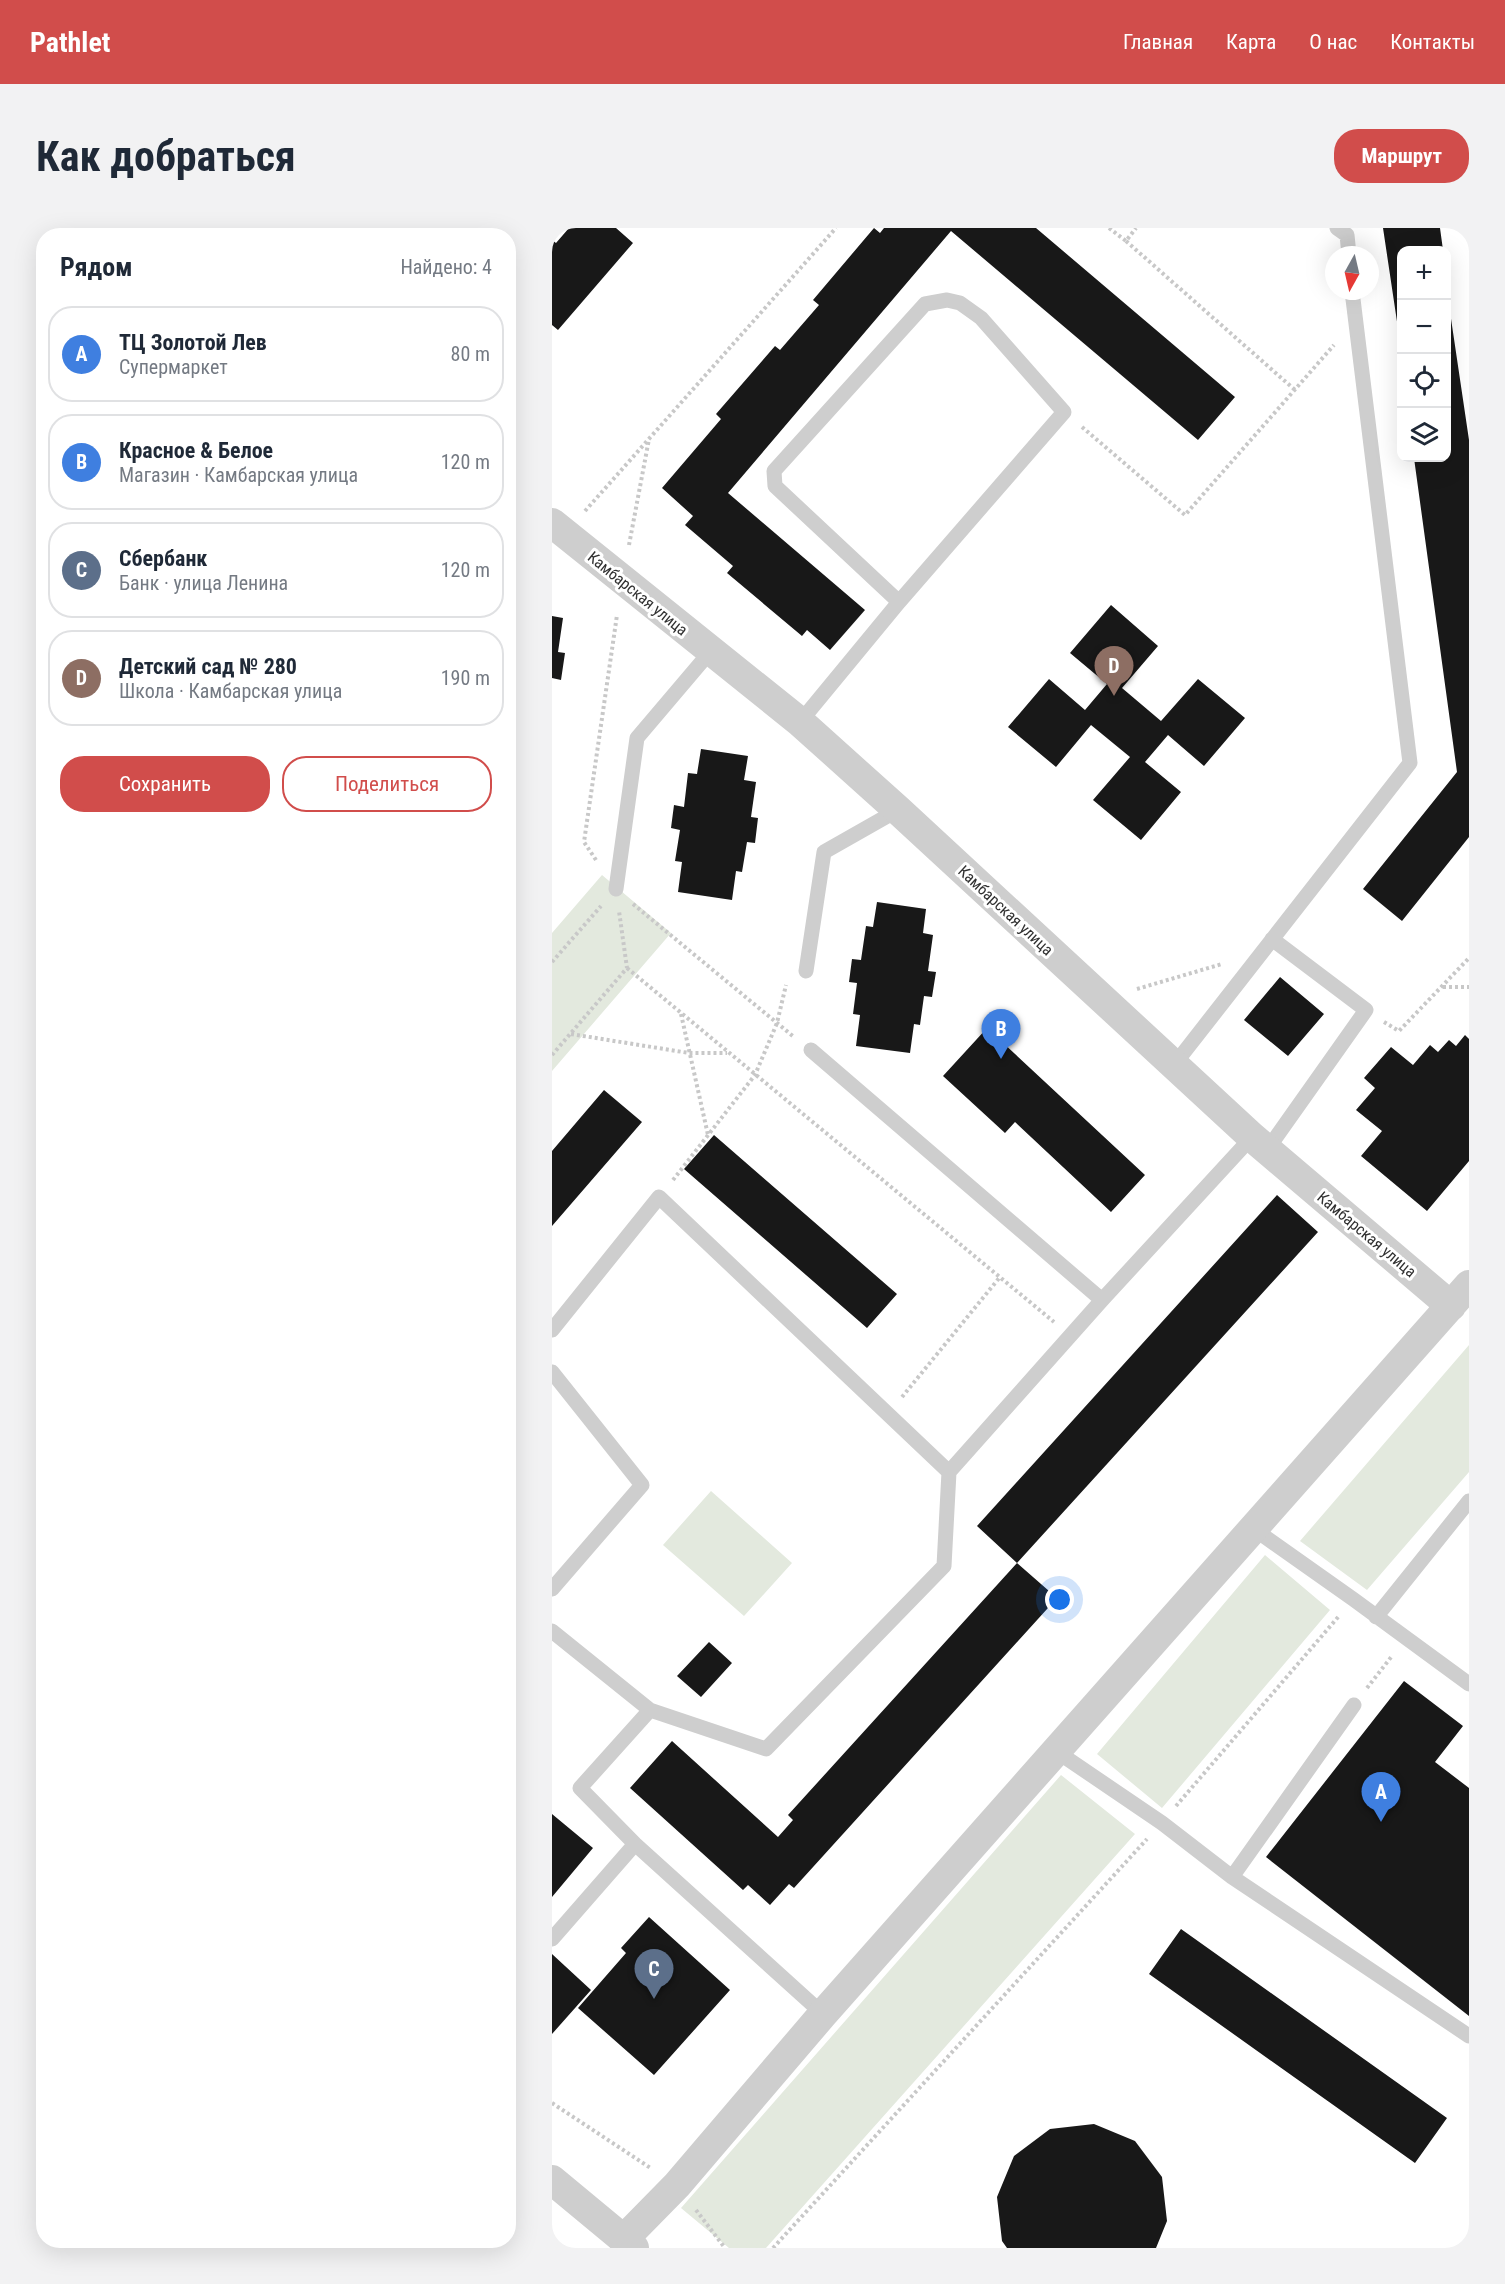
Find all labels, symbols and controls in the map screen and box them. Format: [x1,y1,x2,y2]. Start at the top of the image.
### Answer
text: Pathlet [30,26,110,59]
text: Главная [1123,30,1193,54]
text: Карта [1226,30,1276,54]
text: О нас [1309,30,1357,54]
text: Контакты [1390,30,1475,54]
button: Маршрут [1334,129,1469,183]
text: Как добраться [36,132,296,181]
north arrow [1325,246,1379,300]
map controls [1397,246,1451,462]
button: + [1397,246,1451,300]
text: Рядом [60,252,132,282]
text: Найдено: 4 [400,255,492,279]
button: − [1397,300,1451,354]
text: ТЦ Золотой Лев [119,330,267,355]
text: A [76,342,87,366]
text: 80 m [451,342,490,366]
button: locate [1397,354,1451,408]
text: Супермаркет [119,355,228,379]
button: layers [1397,408,1451,462]
text: Красное & Белое [119,438,273,463]
text: B [76,450,87,474]
text: 120 m [441,450,490,474]
text: Магазин · Камбарская улица [119,463,358,487]
text: Сбербанк [119,546,207,571]
street label: Камбарская улица [584,547,692,640]
text: C [76,558,87,582]
text: 120 m [441,558,490,582]
text: Банк · улица Ленина [119,571,288,595]
pin: D [1094,646,1134,696]
text: Детский сад № 280 [119,654,297,679]
text: D [76,666,87,690]
text: 190 m [441,666,490,690]
text: Школа · Камбарская улица [119,679,342,703]
button: Сохранить [60,756,270,812]
button: Поделиться [282,756,492,812]
street label: Камбарская улица [954,861,1057,959]
pin: B [982,1010,1020,1059]
street label: Камбарская улица [1313,1188,1420,1281]
your location [1045,1585,1074,1614]
pin: A [1362,1772,1400,1822]
pin: C [634,1950,674,1999]

